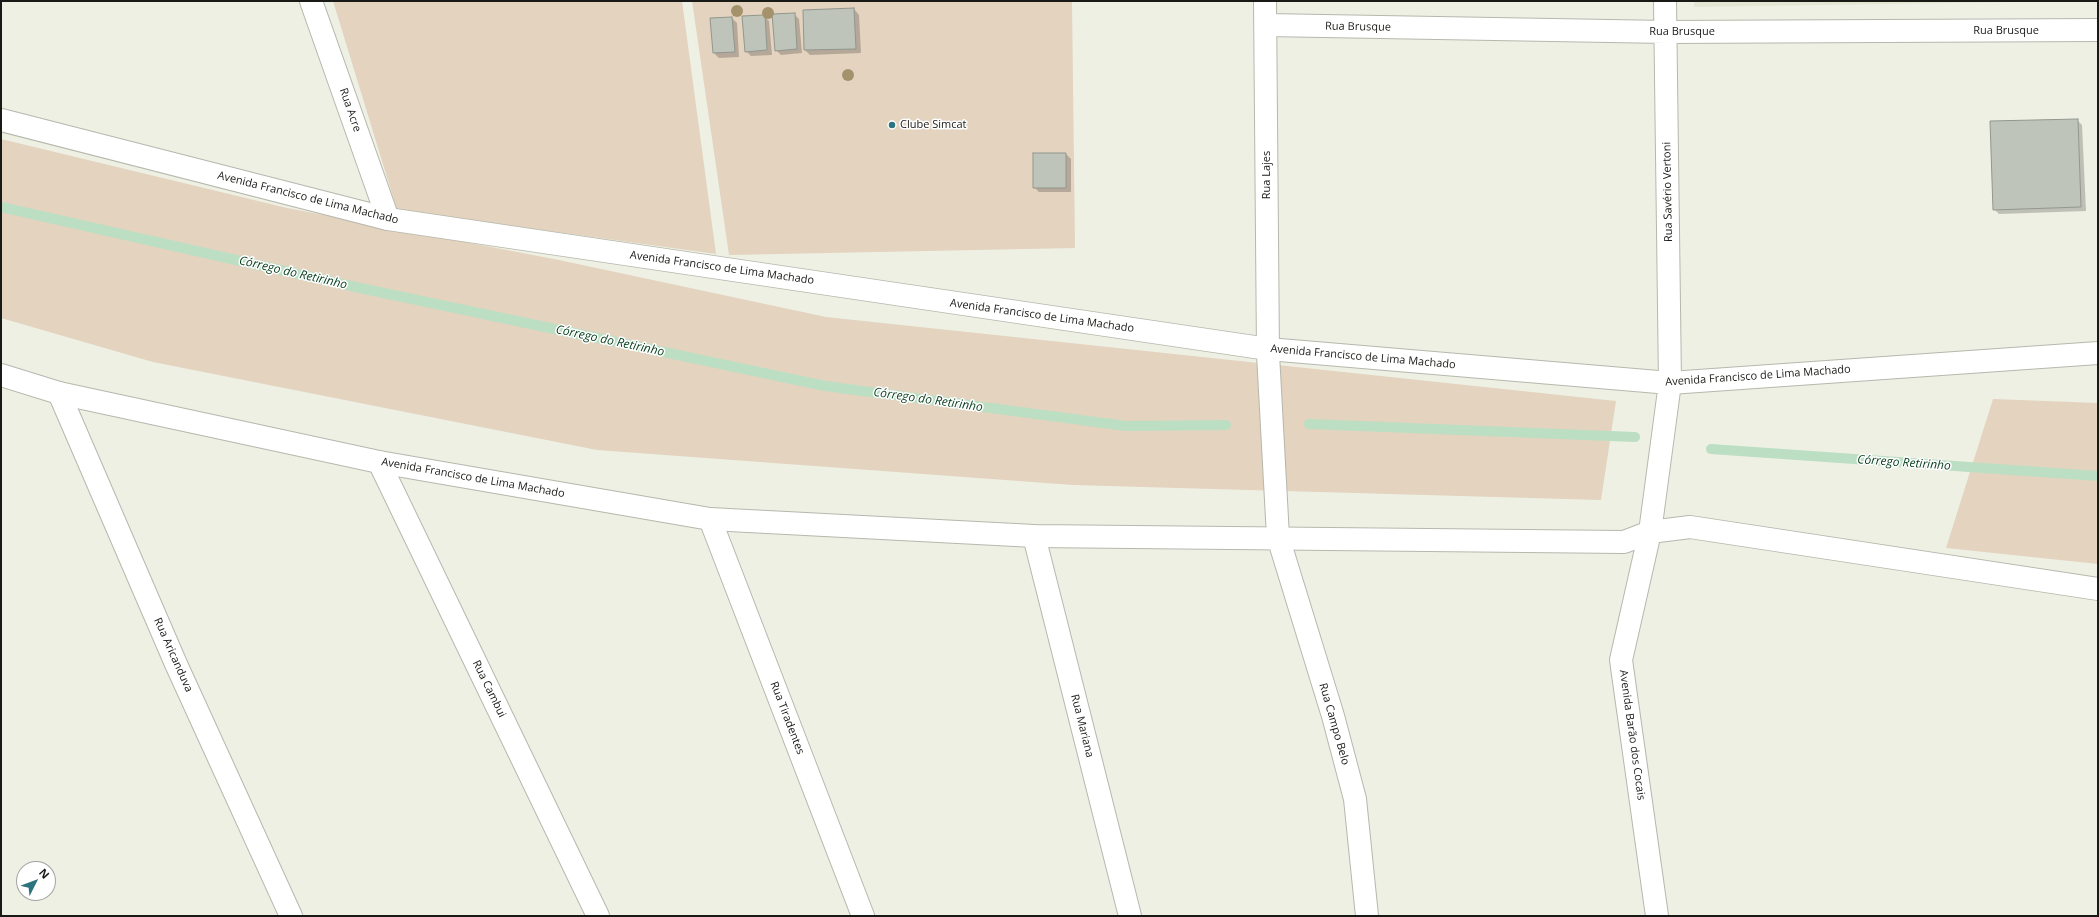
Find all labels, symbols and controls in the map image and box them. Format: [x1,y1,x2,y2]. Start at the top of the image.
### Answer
street label: Rua Brusque [1325,20,1391,34]
street label: Rua Brusque [1973,24,2039,38]
street label: Rua Brusque [1649,25,1715,39]
street label: Rua Acre [336,86,364,134]
place label: Clube Simcat [900,118,967,132]
marker: Clube Simcat [887,120,897,130]
street label: Rua Savério Vertoni [1661,142,1675,242]
street label: Rua Lajes [1260,151,1274,199]
street label: Avenida Francisco de Lima Machado [216,169,400,227]
street label: Avenida Francisco de Lima Machado [629,249,815,287]
water label: Córrego do Retirinho [238,254,348,292]
street label: Avenida Francisco de Lima Machado [949,297,1135,335]
water label: Córrego do Retirinho [555,322,665,360]
street label: Avenida Francisco de Lima Machado [1270,342,1456,372]
street label: Avenida Francisco de Lima Machado [1665,363,1851,389]
water label: Córrego do Retirinho [872,385,984,415]
water label: Córrego Retirinho [1857,453,1951,473]
street label: Avenida Francisco de Lima Machado [380,455,566,501]
street label: Rua Aricanduva [151,616,195,694]
street label: Rua Cambui [469,658,509,720]
street label: Avenida Barão dos Cocais [1616,669,1648,801]
street label: Rua Tiradentes [767,680,807,756]
street label: Rua Campo Belo [1316,682,1352,766]
street label: Rua Mariana [1068,693,1096,759]
north arrow [16,861,56,901]
text: N [36,865,53,882]

